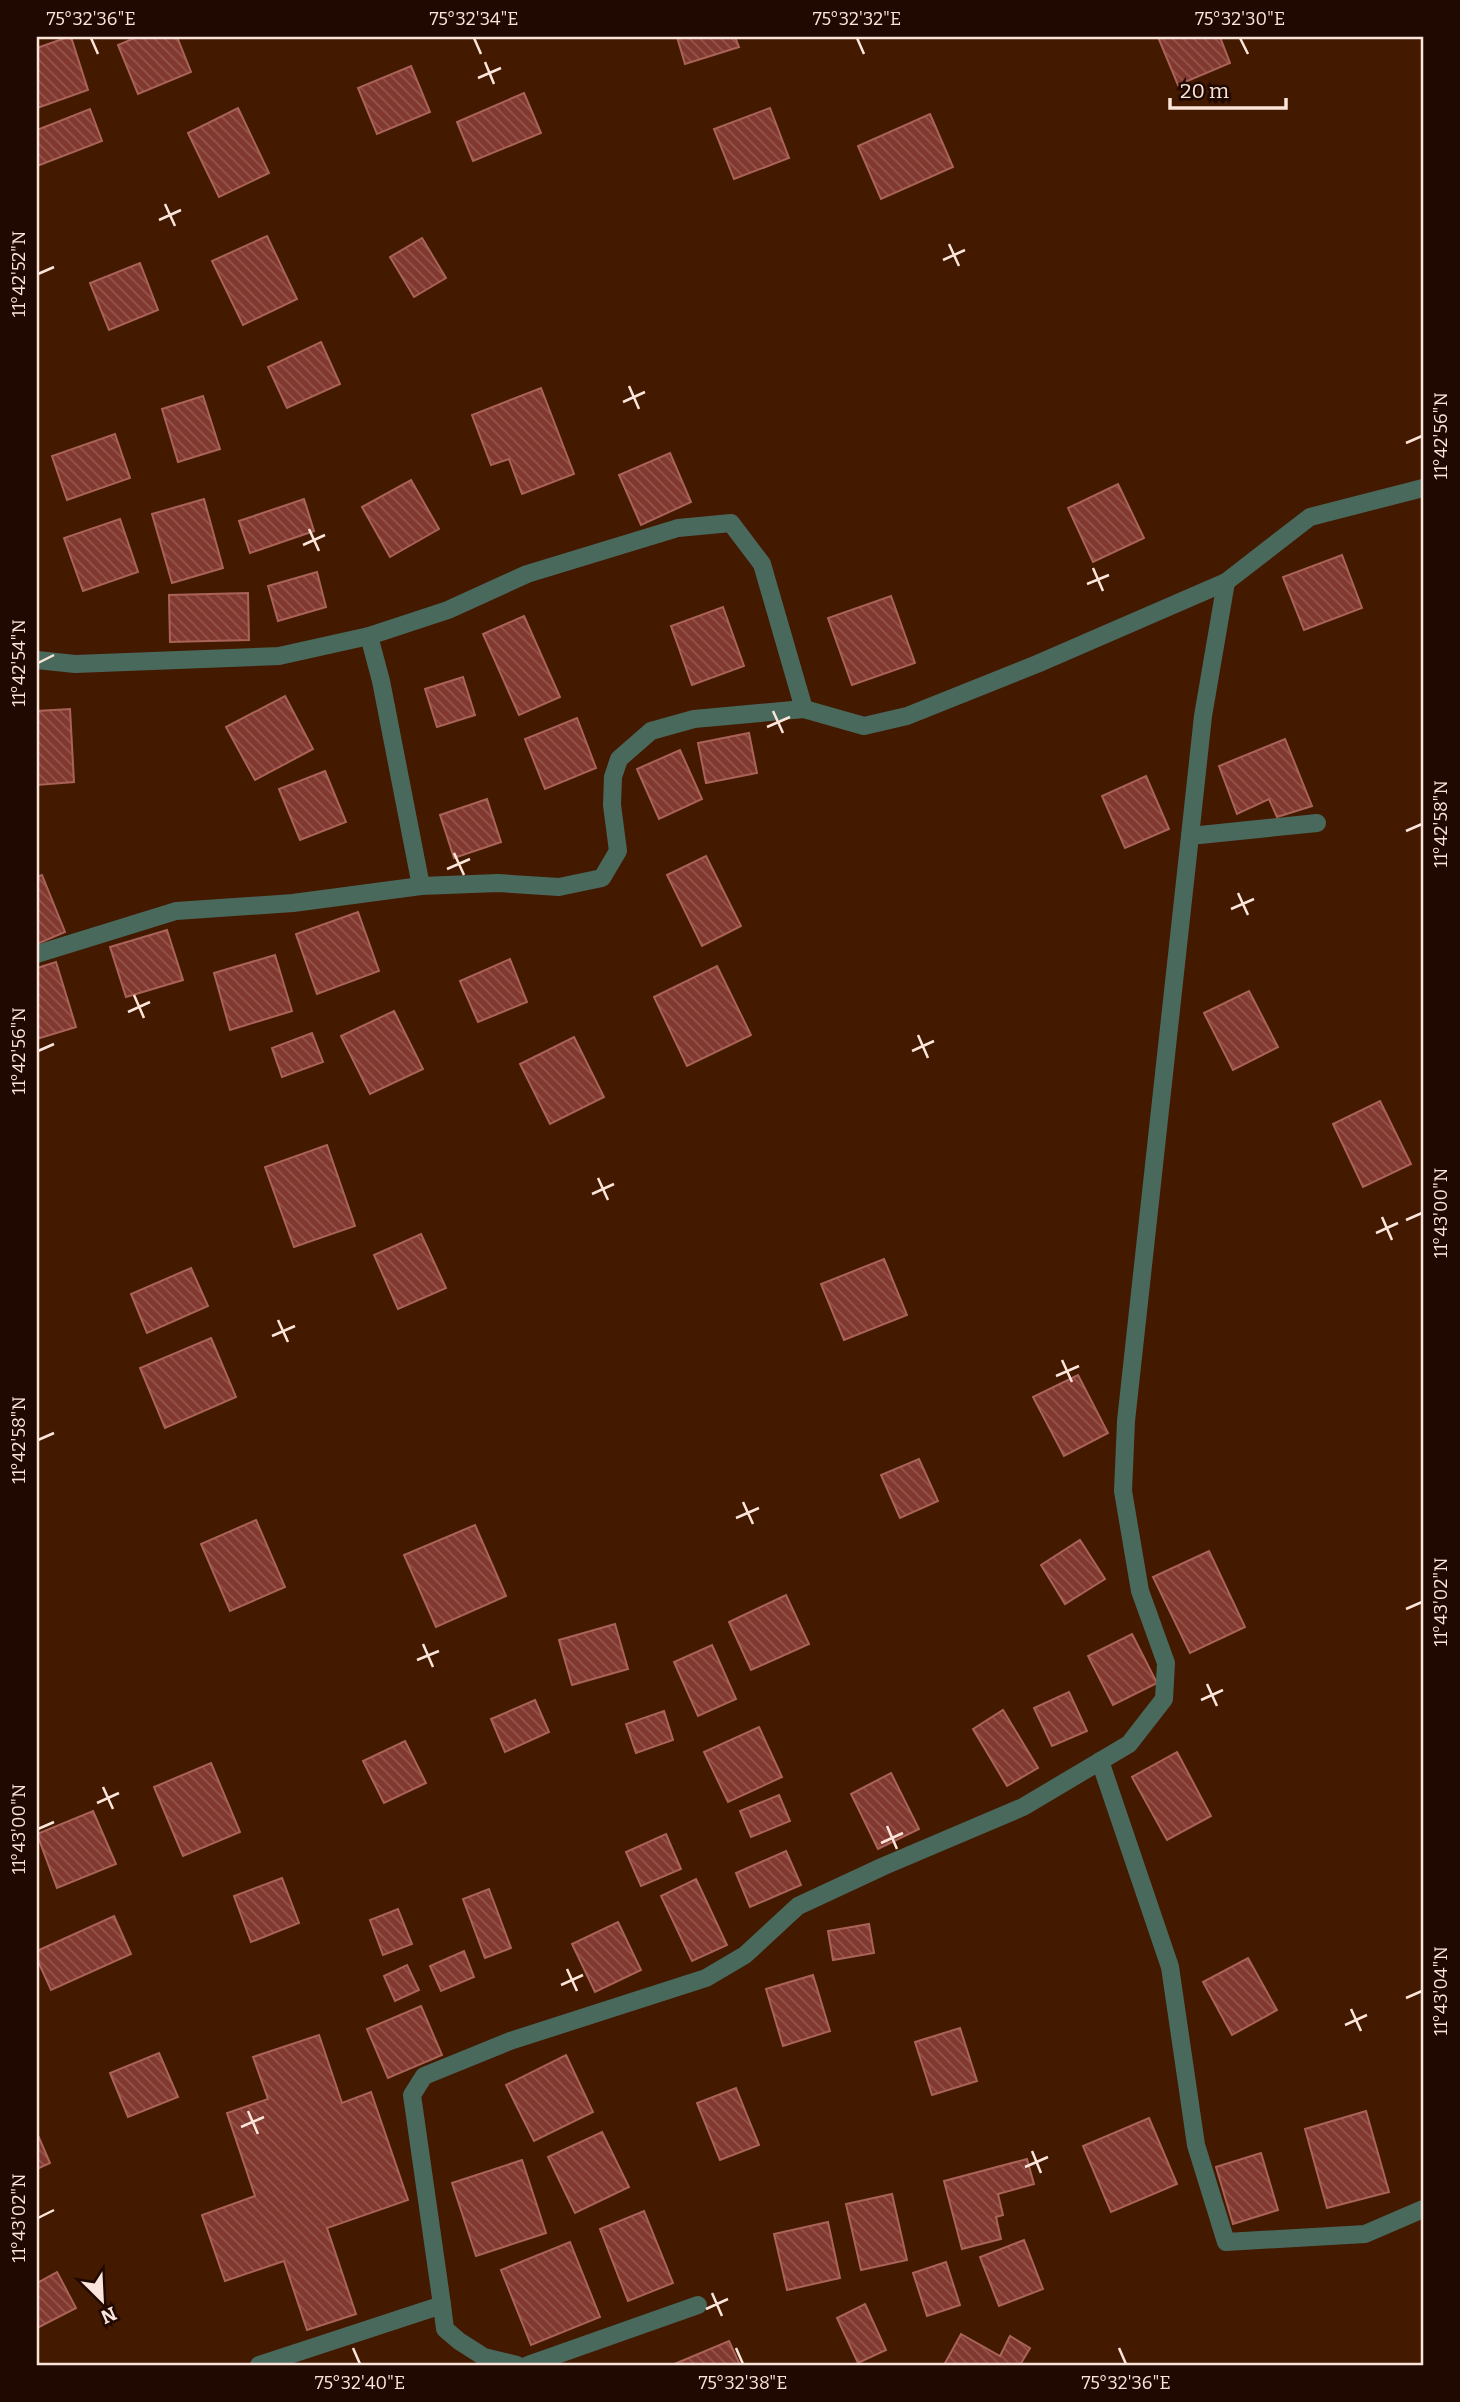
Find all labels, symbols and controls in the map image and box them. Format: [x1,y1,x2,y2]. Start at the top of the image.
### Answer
text: 75°32'36"E [46,8,136,30]
text: 75°32'34"E [429,8,519,30]
text: 75°32'32"E [813,8,901,30]
text: 75°32'30"E [1195,8,1285,30]
scale bar [1170,66,1285,110]
text: 20 m [1180,78,1229,104]
text: 11°42'52"N [8,231,30,317]
text: 11°42'56"N [1430,392,1452,480]
text: 11°42'54"N [8,619,30,707]
text: 11°42'58"N [1430,780,1452,868]
text: 11°42'56"N [8,1007,30,1095]
text: 11°43'00"N [1430,1168,1452,1258]
text: 11°42'58"N [8,1396,30,1484]
text: 11°43'02"N [1430,1558,1452,1646]
text: 11°43'00"N [8,1784,30,1874]
text: 11°43'04"N [1430,1946,1452,2036]
text: 11°43'02"N [8,2174,30,2262]
north arrow [66,2266,136,2336]
text: N [97,2302,120,2329]
text: 75°32'40"E [315,2372,405,2394]
text: 75°32'38"E [698,2372,788,2394]
text: 75°32'36"E [1081,2372,1171,2394]

